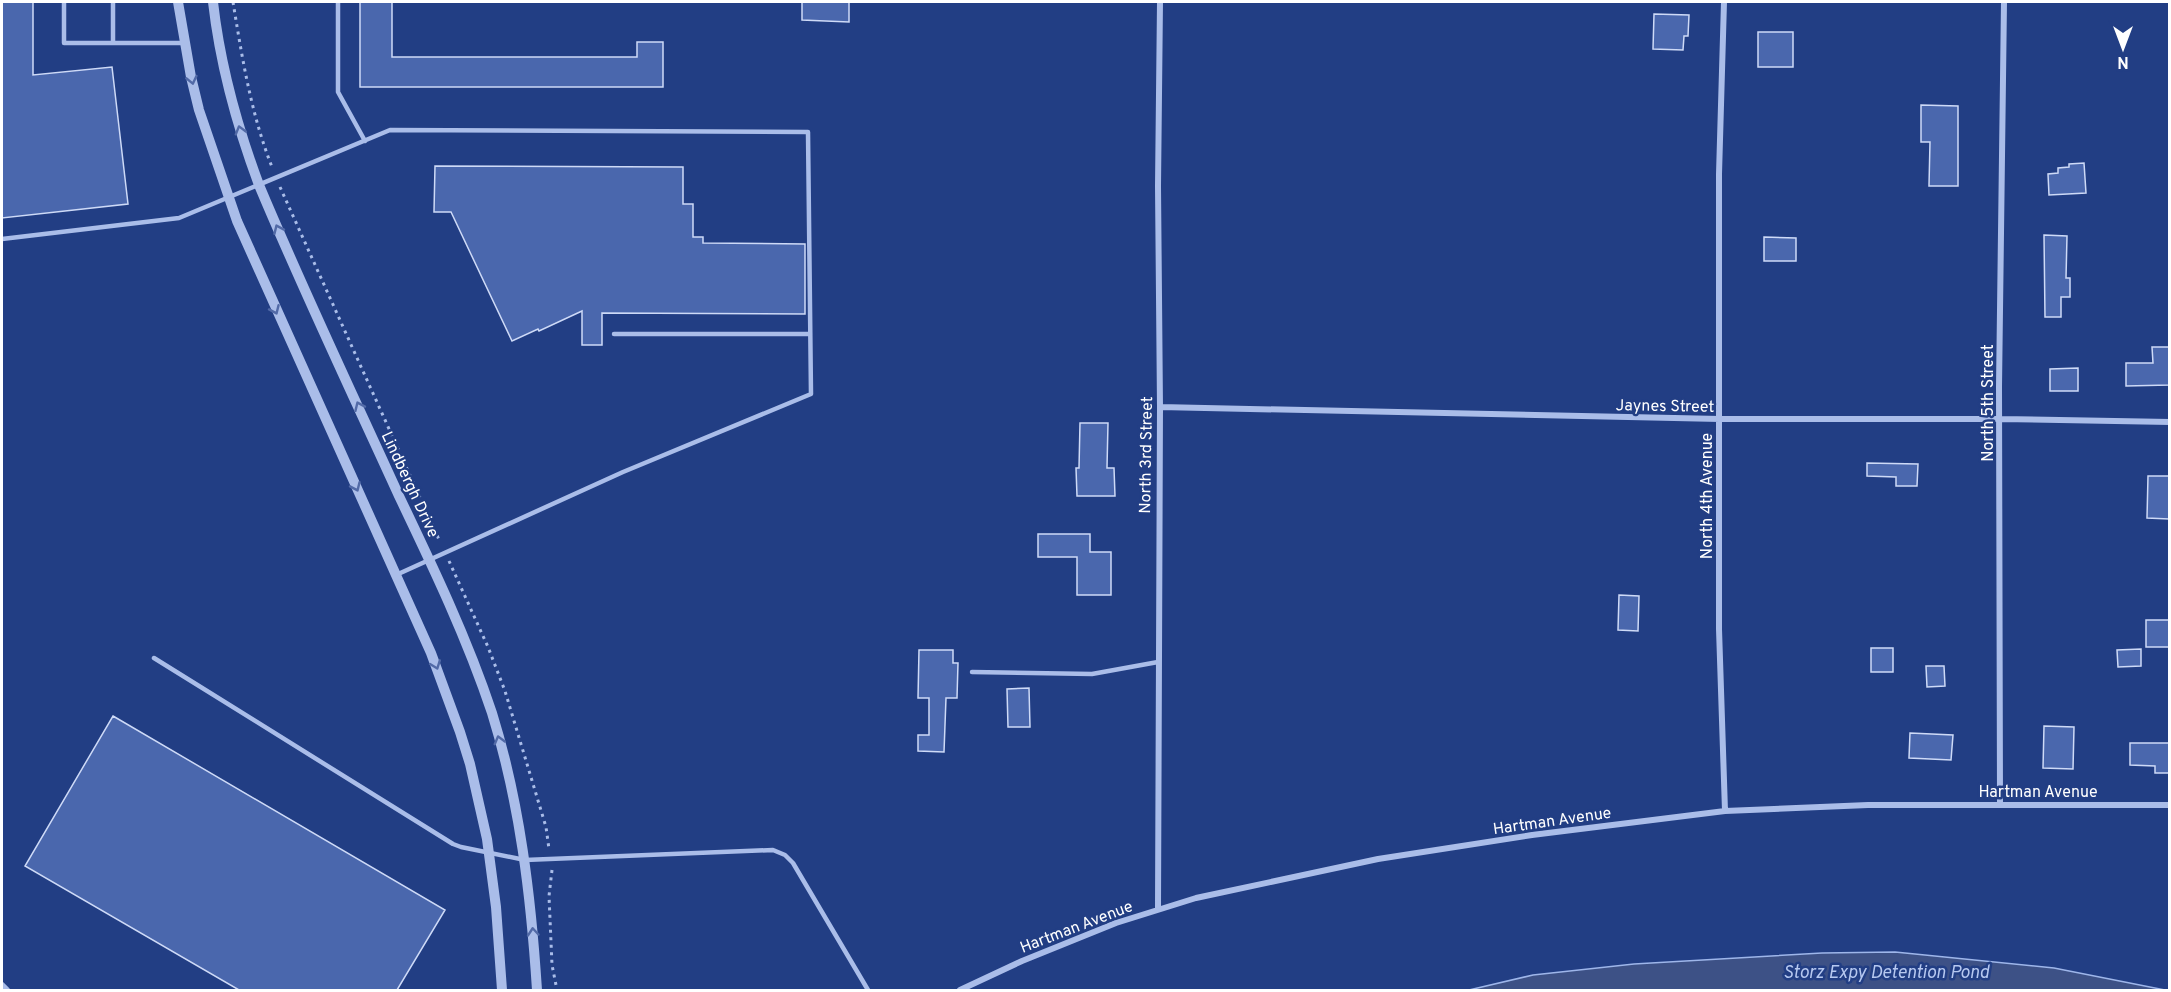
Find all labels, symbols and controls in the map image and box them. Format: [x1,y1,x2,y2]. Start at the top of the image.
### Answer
north arrow [2093,18,2153,78]
text: N [2117,51,2129,71]
one-way arrow [184,74,197,84]
one-way arrow [235,125,247,136]
one-way arrow [273,224,285,235]
one-way arrow [268,303,280,314]
street label: North 5th Street [1979,344,1999,462]
street label: North 3rd Street [1136,396,1158,514]
street label: Jaynes Street [1615,396,1715,418]
one-way arrow [354,402,366,413]
street label: Lindbergh Drive [376,429,443,541]
street label: North 4th Avenue [1698,433,1718,559]
one-way arrow [349,481,361,492]
one-way arrow [429,659,441,670]
one-way arrow [494,736,506,746]
street label: Hartman Avenue [1978,783,2098,803]
street label: Hartman Avenue [1492,804,1613,840]
street label: Hartman Avenue [1018,897,1136,959]
one-way arrow [527,928,540,937]
water label: Storz Expy Detention Pond [1783,962,1990,985]

